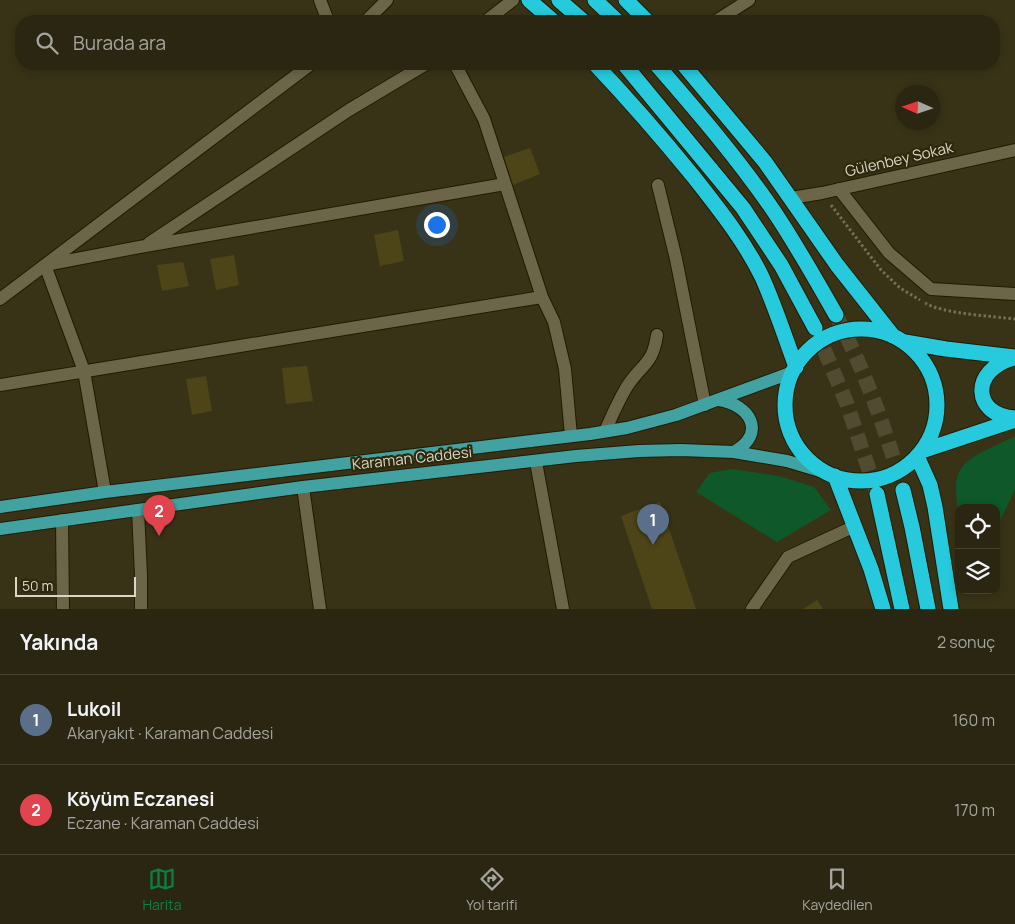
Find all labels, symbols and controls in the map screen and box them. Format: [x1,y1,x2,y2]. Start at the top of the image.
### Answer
search box [15,15,1000,70]
icon: search [33,29,61,57]
text: Burada ara [73,30,166,56]
north arrow [895,85,940,130]
street label: Gülenbey Sokak [843,136,956,182]
your location [424,212,450,238]
street label: Karaman Caddesi [351,441,473,475]
pin: 2 [143,495,175,536]
pin: 1 [637,504,669,545]
map controls [955,504,1000,594]
button: locate [955,504,1000,549]
button: layers [955,549,1000,594]
scale bar [15,574,136,597]
text: 50 m [22,576,53,595]
text: Yakında [20,628,98,656]
text: 2 sonuç [937,631,995,653]
text: Lukoil [67,696,121,722]
text: 1 [32,709,40,731]
text: 160 m [952,709,995,731]
text: Akaryakıt · Karaman Caddesi [67,722,273,744]
text: Köyüm Eczanesi [67,786,215,812]
text: 2 [31,799,41,821]
text: 170 m [954,799,995,821]
text: Eczane · Karaman Caddesi [67,812,259,834]
tab: Harita [142,865,181,914]
tab: Yol tarifi [466,865,517,914]
tab: Kaydedilen [802,865,873,914]

